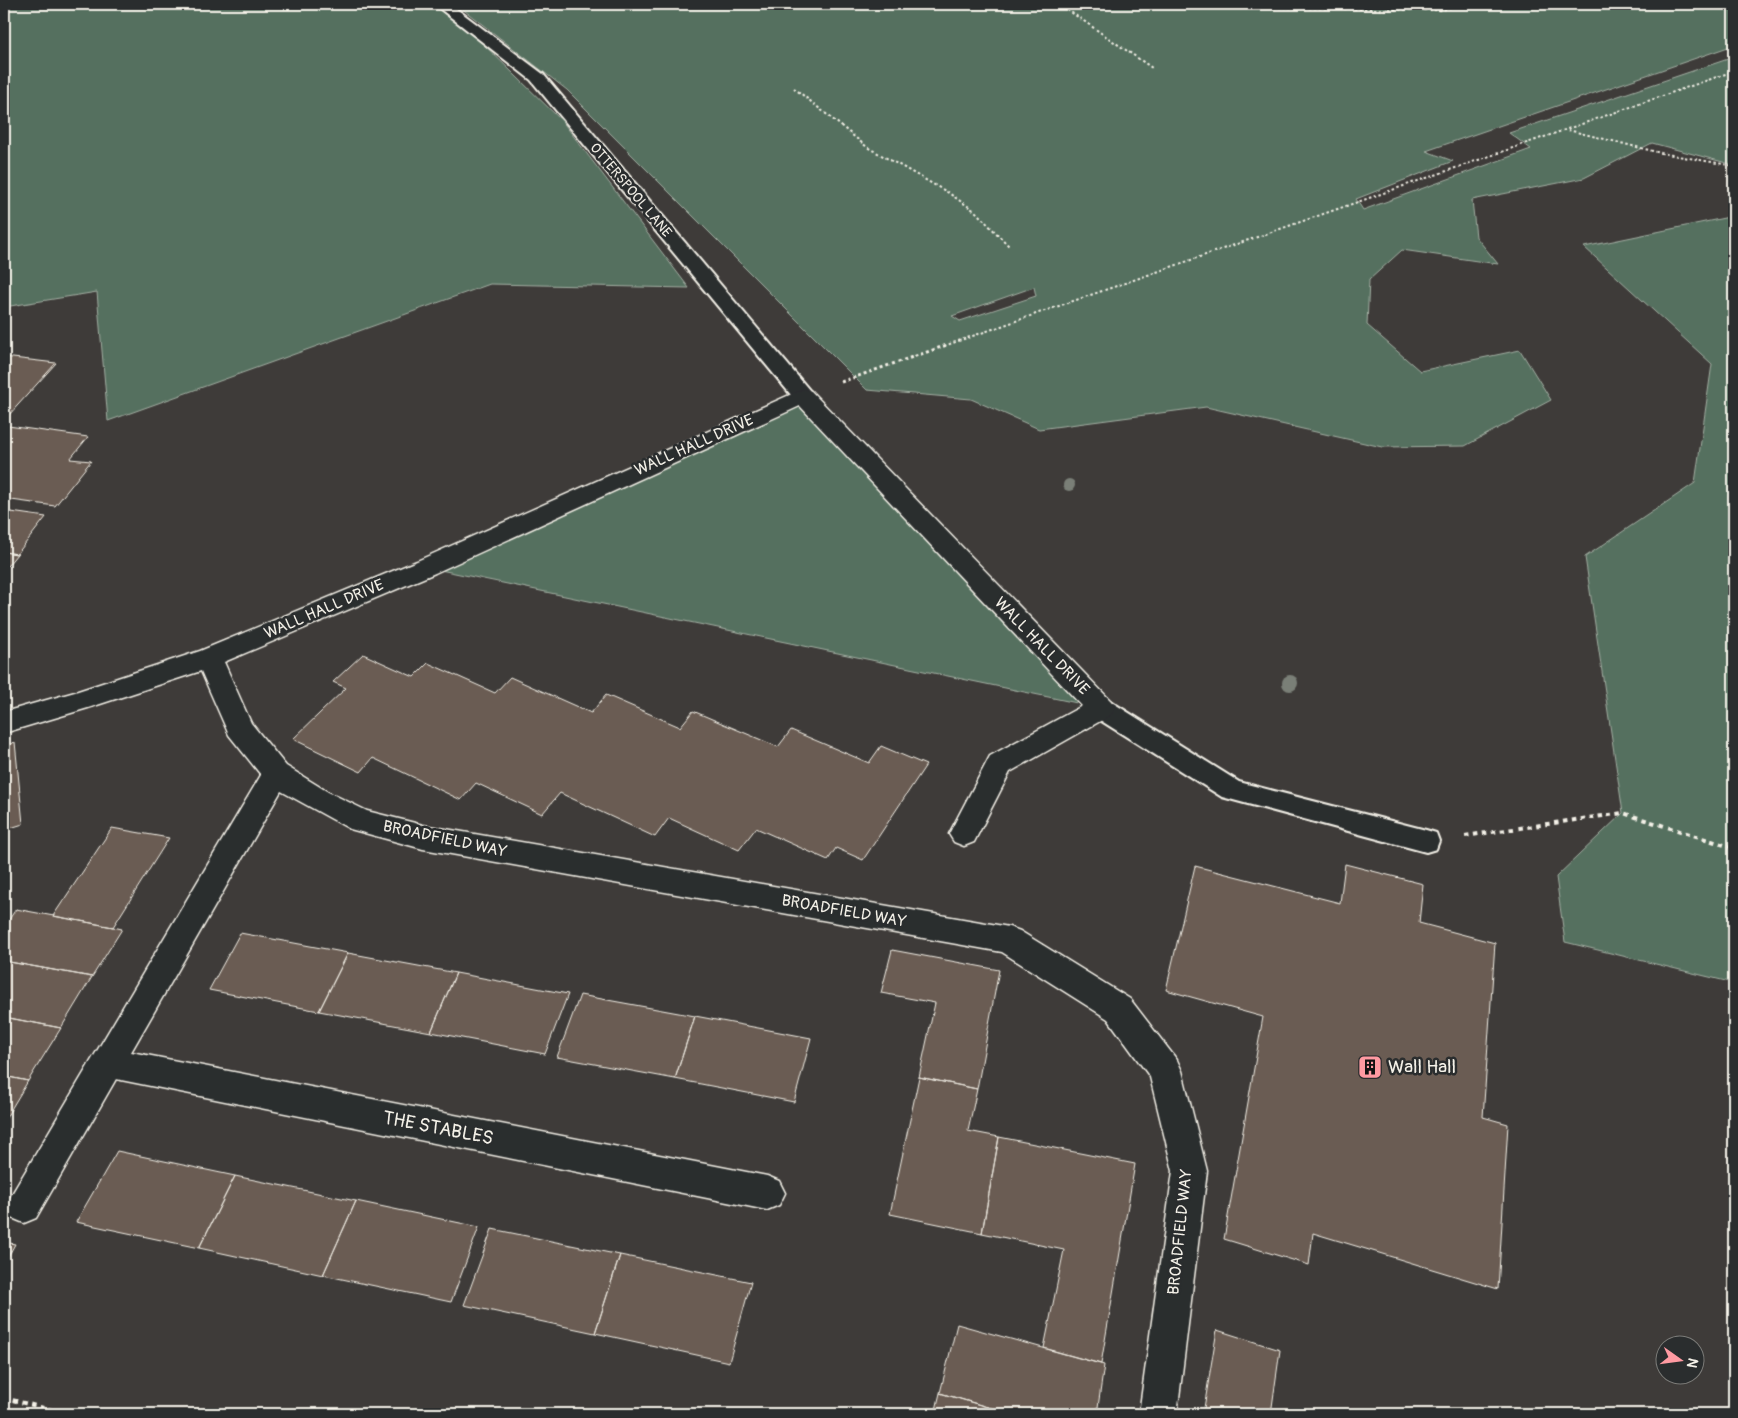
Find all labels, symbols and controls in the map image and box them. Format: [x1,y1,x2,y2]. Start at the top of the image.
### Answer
street label: OTTERSPOOL LANE [587,139,675,241]
street label: WALL HALL DRIVE [631,410,757,480]
street label: WALL HALL DRIVE [261,575,387,643]
street label: WALL HALL DRIVE [990,593,1094,699]
street label: BROADFIELD WAY [381,816,509,862]
street label: BROADFIELD WAY [780,890,908,932]
building icon: Wall Hall [1357,1054,1383,1080]
place label: Wall Hall [1388,1055,1456,1079]
street label: THE STABLES [381,1106,495,1150]
street label: BROADFIELD WAY [1163,1168,1197,1296]
north arrow [1656,1336,1706,1386]
text: N [1683,1356,1702,1370]

